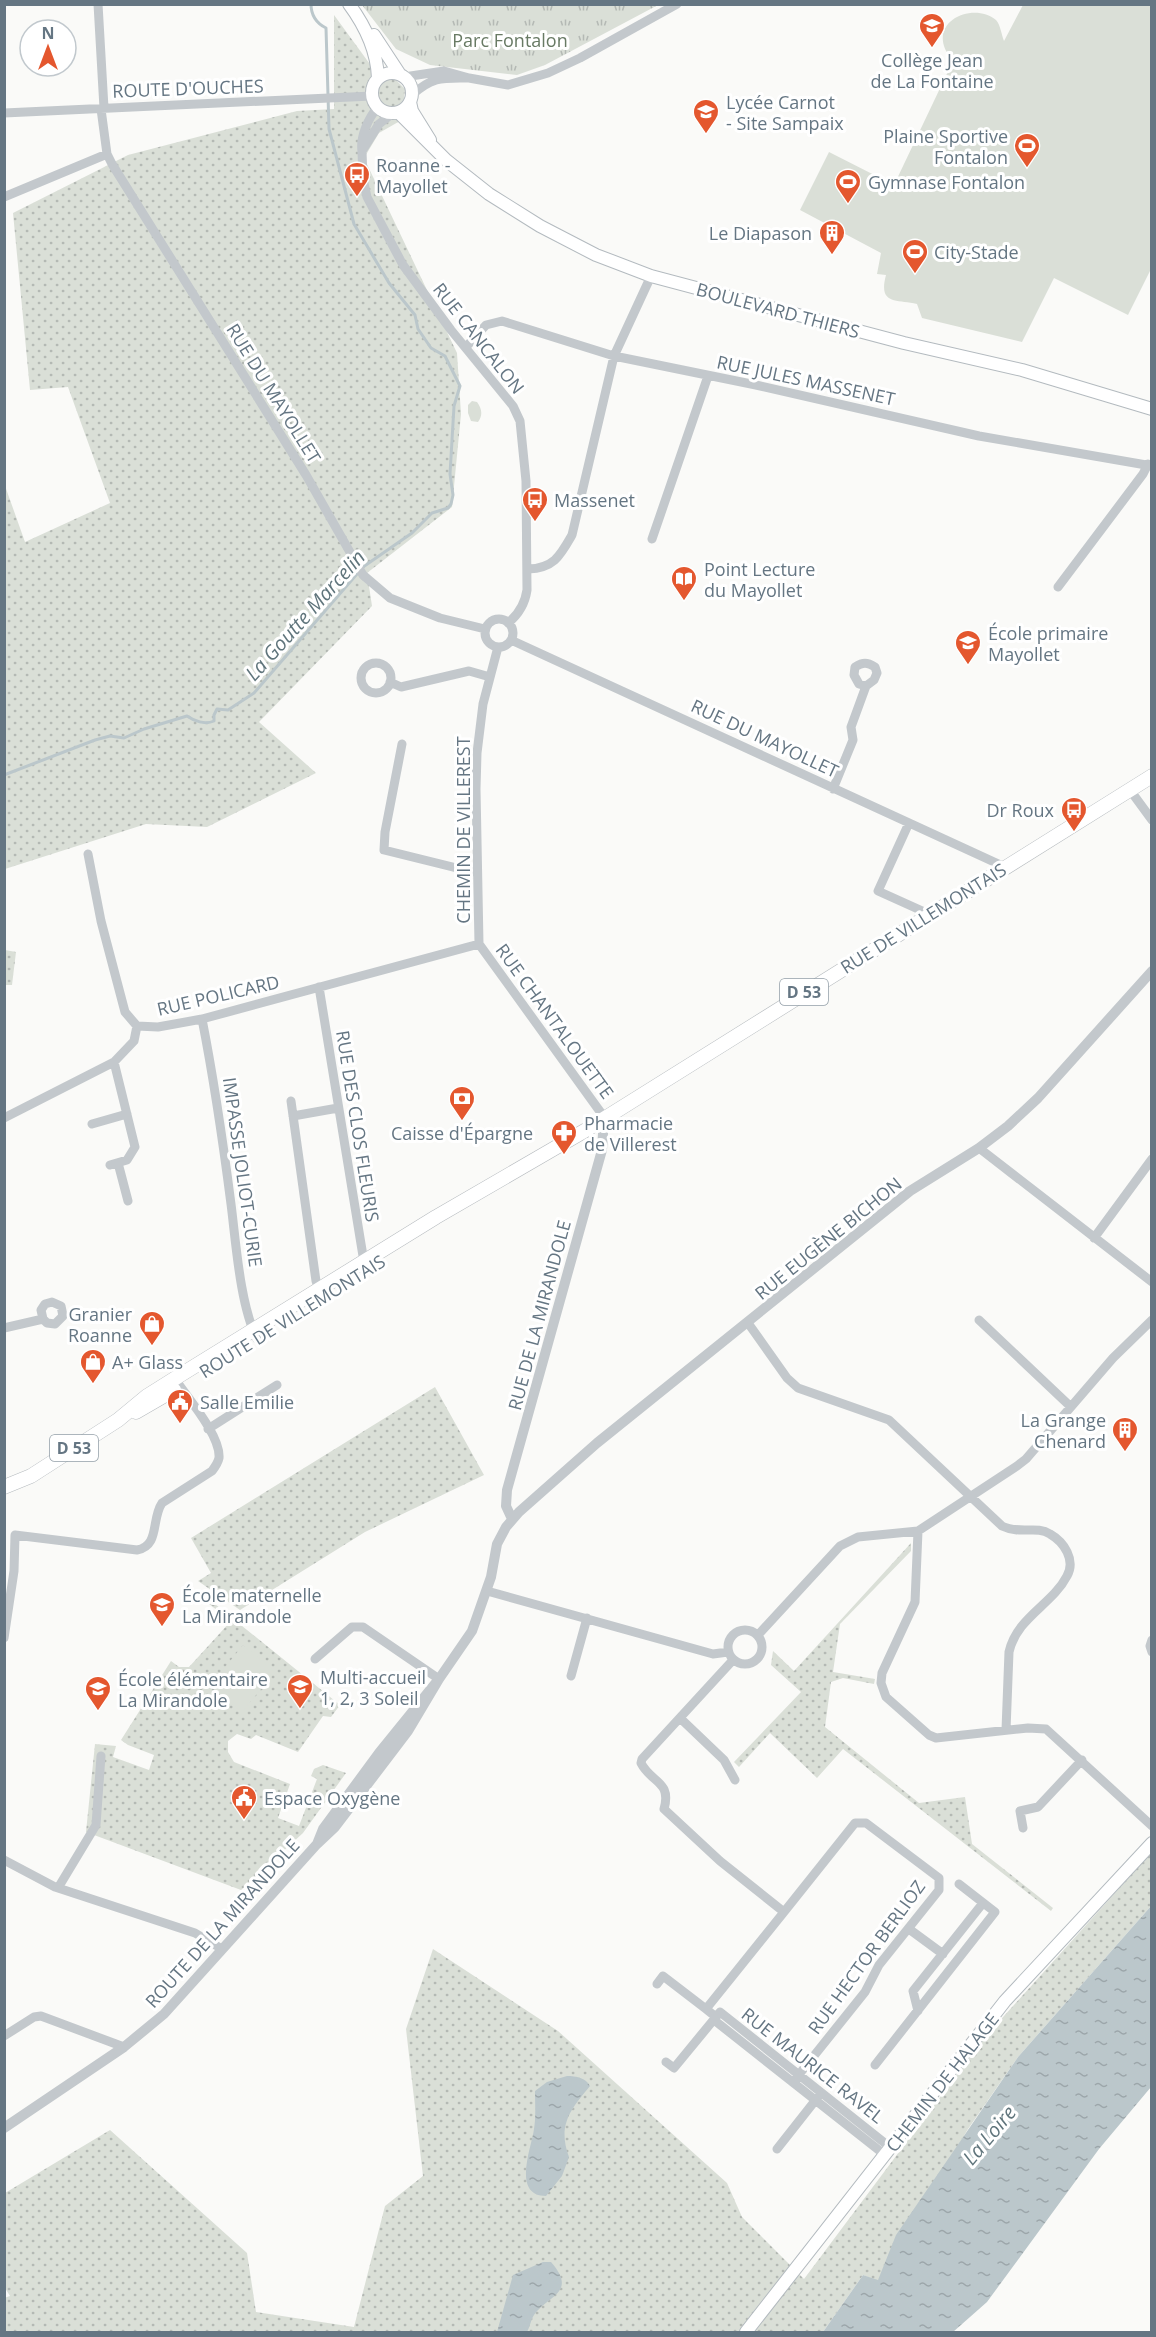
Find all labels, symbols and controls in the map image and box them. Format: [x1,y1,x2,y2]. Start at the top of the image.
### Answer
school or university icon: Collège Jean de La Fontaine [917,11,947,49]
north arrow [18,18,78,78]
text: N [41,22,55,44]
park label: Parc Fontalon [452,28,568,52]
place label: Collège Jean de La Fontaine [870,48,994,93]
street label: ROUTE D'OUCHES [112,73,264,103]
place label: Lycée Carnot - Site Sampaix [726,90,844,135]
school or university icon: Lycée Carnot - Site Sampaix [691,97,721,135]
place label: Plaine Sportive Fontalon [883,124,1008,169]
sports icon: Plaine Sportive Fontalon [1012,131,1042,169]
place label: Roanne - Mayollet [376,153,451,198]
bus stop icon: Roanne - Mayollet [342,160,372,198]
sports icon: Gymnase Fontalon [833,167,863,205]
place label: Gymnase Fontalon [868,170,1025,194]
building icon: Le Diapason [817,218,847,256]
place label: Le Diapason [709,221,812,245]
sports icon: City-Stade [900,237,930,275]
place label: City-Stade [934,240,1019,264]
street label: RUE CANCALON [428,277,530,399]
street label: BOULEVARD THIERS [694,277,863,343]
street label: RUE DU MAYOLLET [221,319,327,467]
street label: RUE JULES MASSENET [715,349,897,411]
bus stop icon: Massenet [520,485,550,523]
place label: Massenet [554,488,635,512]
water label: La Goutte Marcelin [239,544,371,686]
place label: Point Lecture du Mayollet [704,557,815,602]
library icon: Point Lecture du Mayollet [669,564,699,602]
place label: École primaire Mayollet [988,621,1108,666]
school or university icon: École primaire Mayollet [953,628,983,666]
street label: RUE DU MAYOLLET [687,693,843,783]
street label: CHEMIN DE VILLEREST [451,736,475,924]
bus stop icon: Dr Roux [1059,795,1089,833]
place label: Dr Roux [987,798,1055,822]
street label: RUE DE VILLEMONTAIS [836,857,1011,979]
street label: RUE CHANTALOUETTE [491,939,619,1103]
street label: RUE POLICARD [154,969,282,1021]
road number: D 53 [780,979,828,1005]
street label: RUE DES CLOS FLEURIS [331,1029,385,1224]
street label: IMPASSE JOLIOT-CURIE [218,1076,268,1268]
bank icon: Caisse d'Épargne [447,1084,477,1122]
place label: Pharmacie de Villerest [584,1111,677,1156]
pharmacy icon: Pharmacie de Villerest [549,1118,579,1156]
place label: Caisse d'Épargne [391,1121,533,1145]
street label: RUE EUGÈNE BICHON [750,1171,906,1305]
street label: RUE DE LA MIRANDOLE [502,1217,576,1413]
street label: ROUTE DE VILLEMONTAIS [194,1249,390,1383]
place label: Granier Roanne [68,1302,133,1347]
shop icon: Granier Roanne [137,1309,167,1347]
shop icon: A+ Glass [78,1347,108,1385]
place label: A+ Glass [112,1350,183,1374]
public building icon: Salle Emilie [165,1387,195,1425]
place label: Salle Emilie [200,1390,294,1414]
place label: La Grange Chenard [1021,1408,1106,1453]
building icon: La Grange Chenard [1110,1415,1140,1453]
road number: D 53 [50,1435,98,1461]
place label: École maternelle La Mirandole [182,1583,322,1628]
school or university icon: École maternelle La Mirandole [147,1590,177,1628]
place label: Multi-accueil 1, 2, 3 Soleil [320,1665,426,1710]
place label: École élémentaire La Mirandole [118,1667,268,1712]
school or university icon: Multi-accueil 1, 2, 3 Soleil [285,1672,315,1710]
school or university icon: École élémentaire La Mirandole [83,1674,113,1712]
public building icon: Espace Oxygène [229,1783,259,1821]
place label: Espace Oxygène [264,1786,400,1810]
street label: ROUTE DE LA MIRANDOLE [140,1833,304,2013]
street label: RUE HECTOR BERLIOZ [802,1875,930,2039]
street label: RUE MAURICE RAVEL [737,2002,889,2128]
street label: CHEMIN DE HALAGE [880,2008,1004,2156]
water label: La Loire [956,2100,1022,2170]

